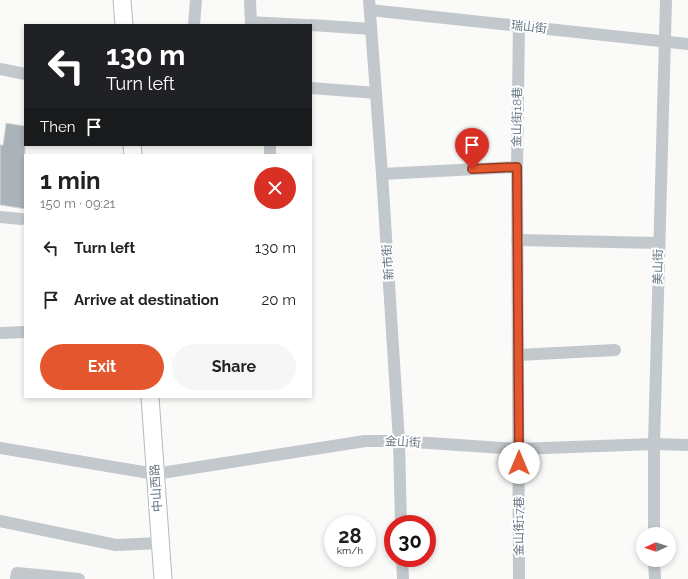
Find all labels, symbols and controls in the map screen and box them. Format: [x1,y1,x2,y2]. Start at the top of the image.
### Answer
street label: 瑞山街 [510,18,548,36]
text: 130 m [106,39,185,72]
icon: left [40,40,92,92]
text: Turn left [106,73,175,94]
street label: 金山街18巷 [509,87,525,147]
icon: arrive [83,116,105,138]
text: Then [40,118,75,136]
pin [455,128,489,169]
icon: arrive [461,134,483,156]
text: 1 min [40,166,101,195]
button: close [254,167,296,209]
text: 150 m · 09:21 [40,196,115,211]
icon: left [40,237,62,259]
text: Turn left [74,239,135,257]
text: 130 m [255,239,296,257]
street label: 新市街 [380,244,396,280]
street label: 美山街 [651,249,665,285]
icon: arrive [40,289,62,311]
text: Arrive at destination [74,291,219,309]
text: 20 m [261,291,296,309]
button: Exit [40,344,164,390]
button: Share [172,344,296,390]
street label: 金山街 [385,434,421,450]
position arrow [498,442,540,484]
street label: 中山西路 [147,464,165,512]
street label: 金山街17巷 [512,496,526,556]
speed limit sign: 30 [384,515,436,567]
text: 28 [338,524,362,548]
north arrow [636,527,676,567]
map controls [636,527,676,567]
text: km/h [337,545,363,556]

